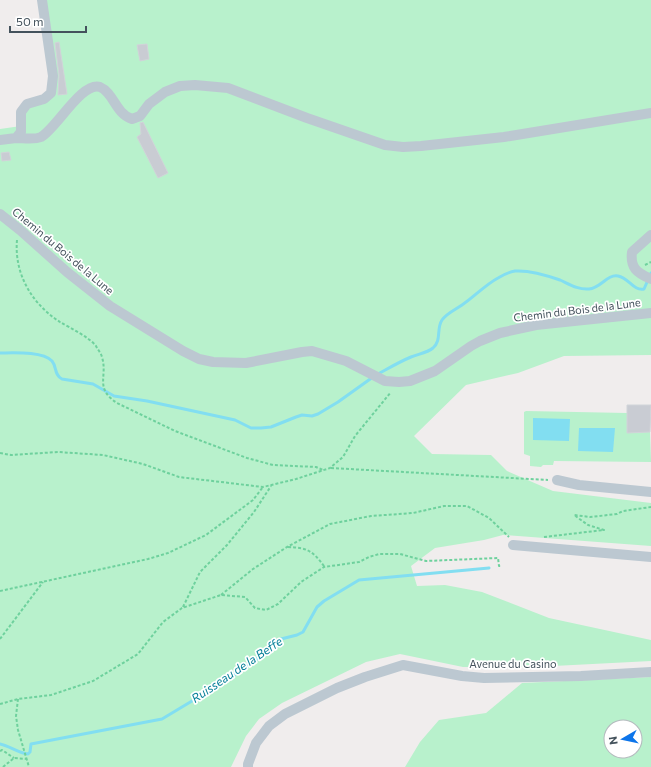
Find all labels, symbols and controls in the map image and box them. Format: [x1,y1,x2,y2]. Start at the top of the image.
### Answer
scale bar [10,8,86,34]
text: 50 m [16,14,44,28]
street label: Chemin du Bois de la Lune [10,204,117,297]
street label: Chemin du Bois de la Lune [513,295,642,324]
water label: Ruisseau de la Beffe [188,633,285,705]
street label: Avenue du Casino [469,657,557,670]
north arrow [603,719,643,759]
text: N [606,736,620,746]

